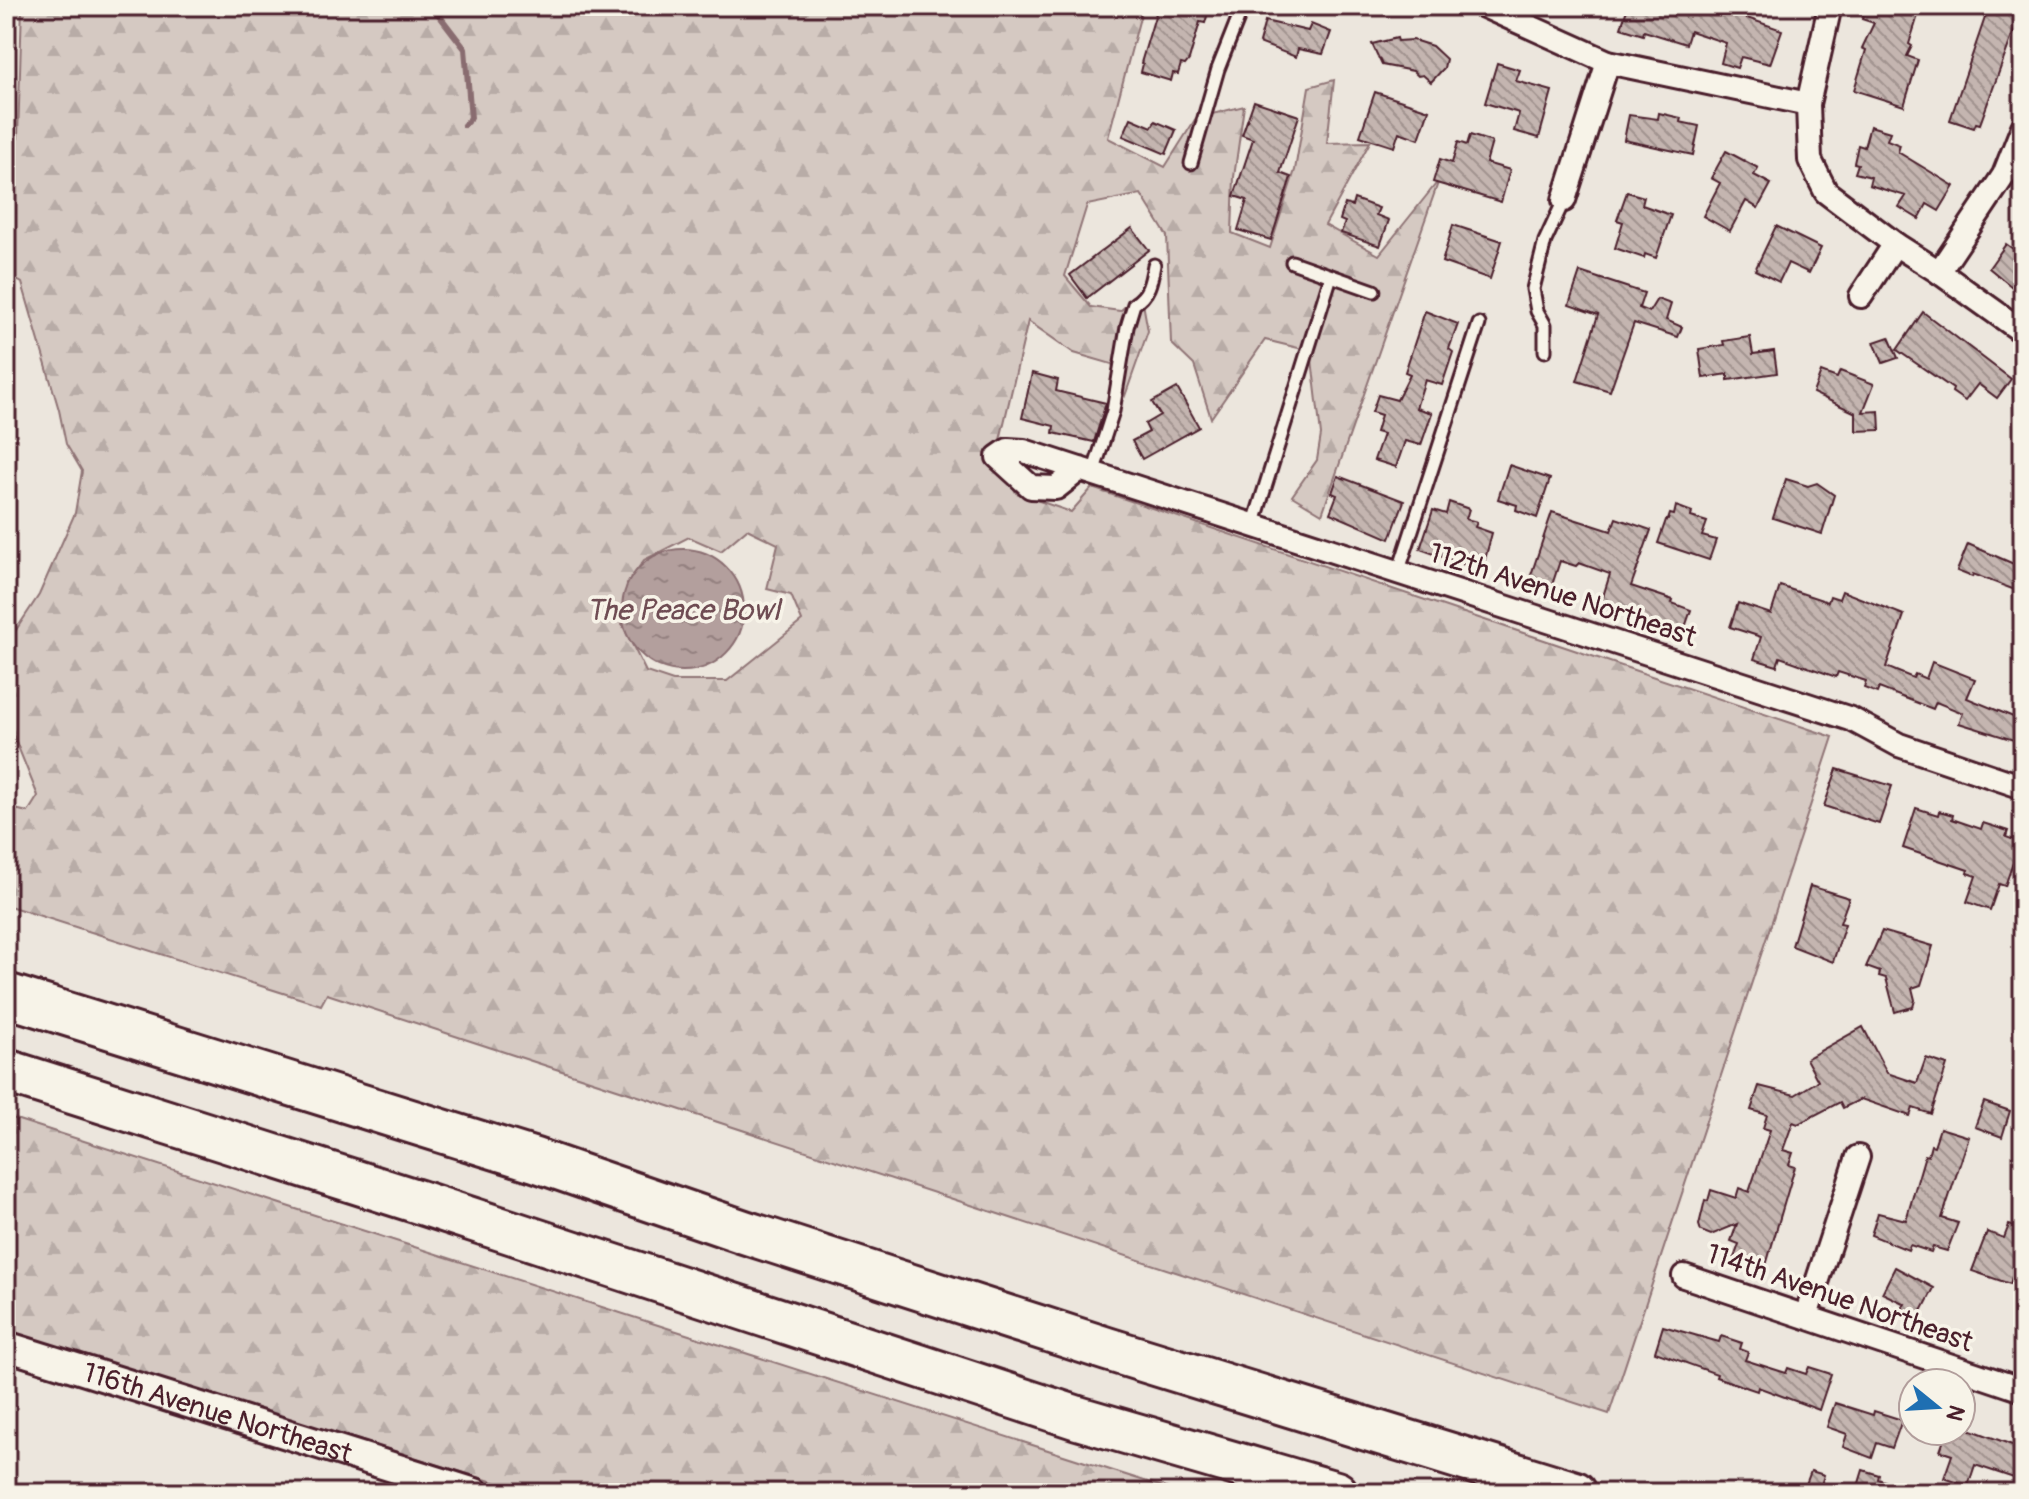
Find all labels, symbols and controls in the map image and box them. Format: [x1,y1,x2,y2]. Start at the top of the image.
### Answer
street label: 112th Avenue Northeast [1424,536,1701,655]
water label: The Peace Bowl [586,592,783,629]
street label: 114th Avenue Northeast [1702,1236,1978,1361]
street label: 116th Avenue Northeast [79,1355,357,1473]
north arrow [1897,1367,1977,1447]
text: N [1939,1401,1971,1424]

